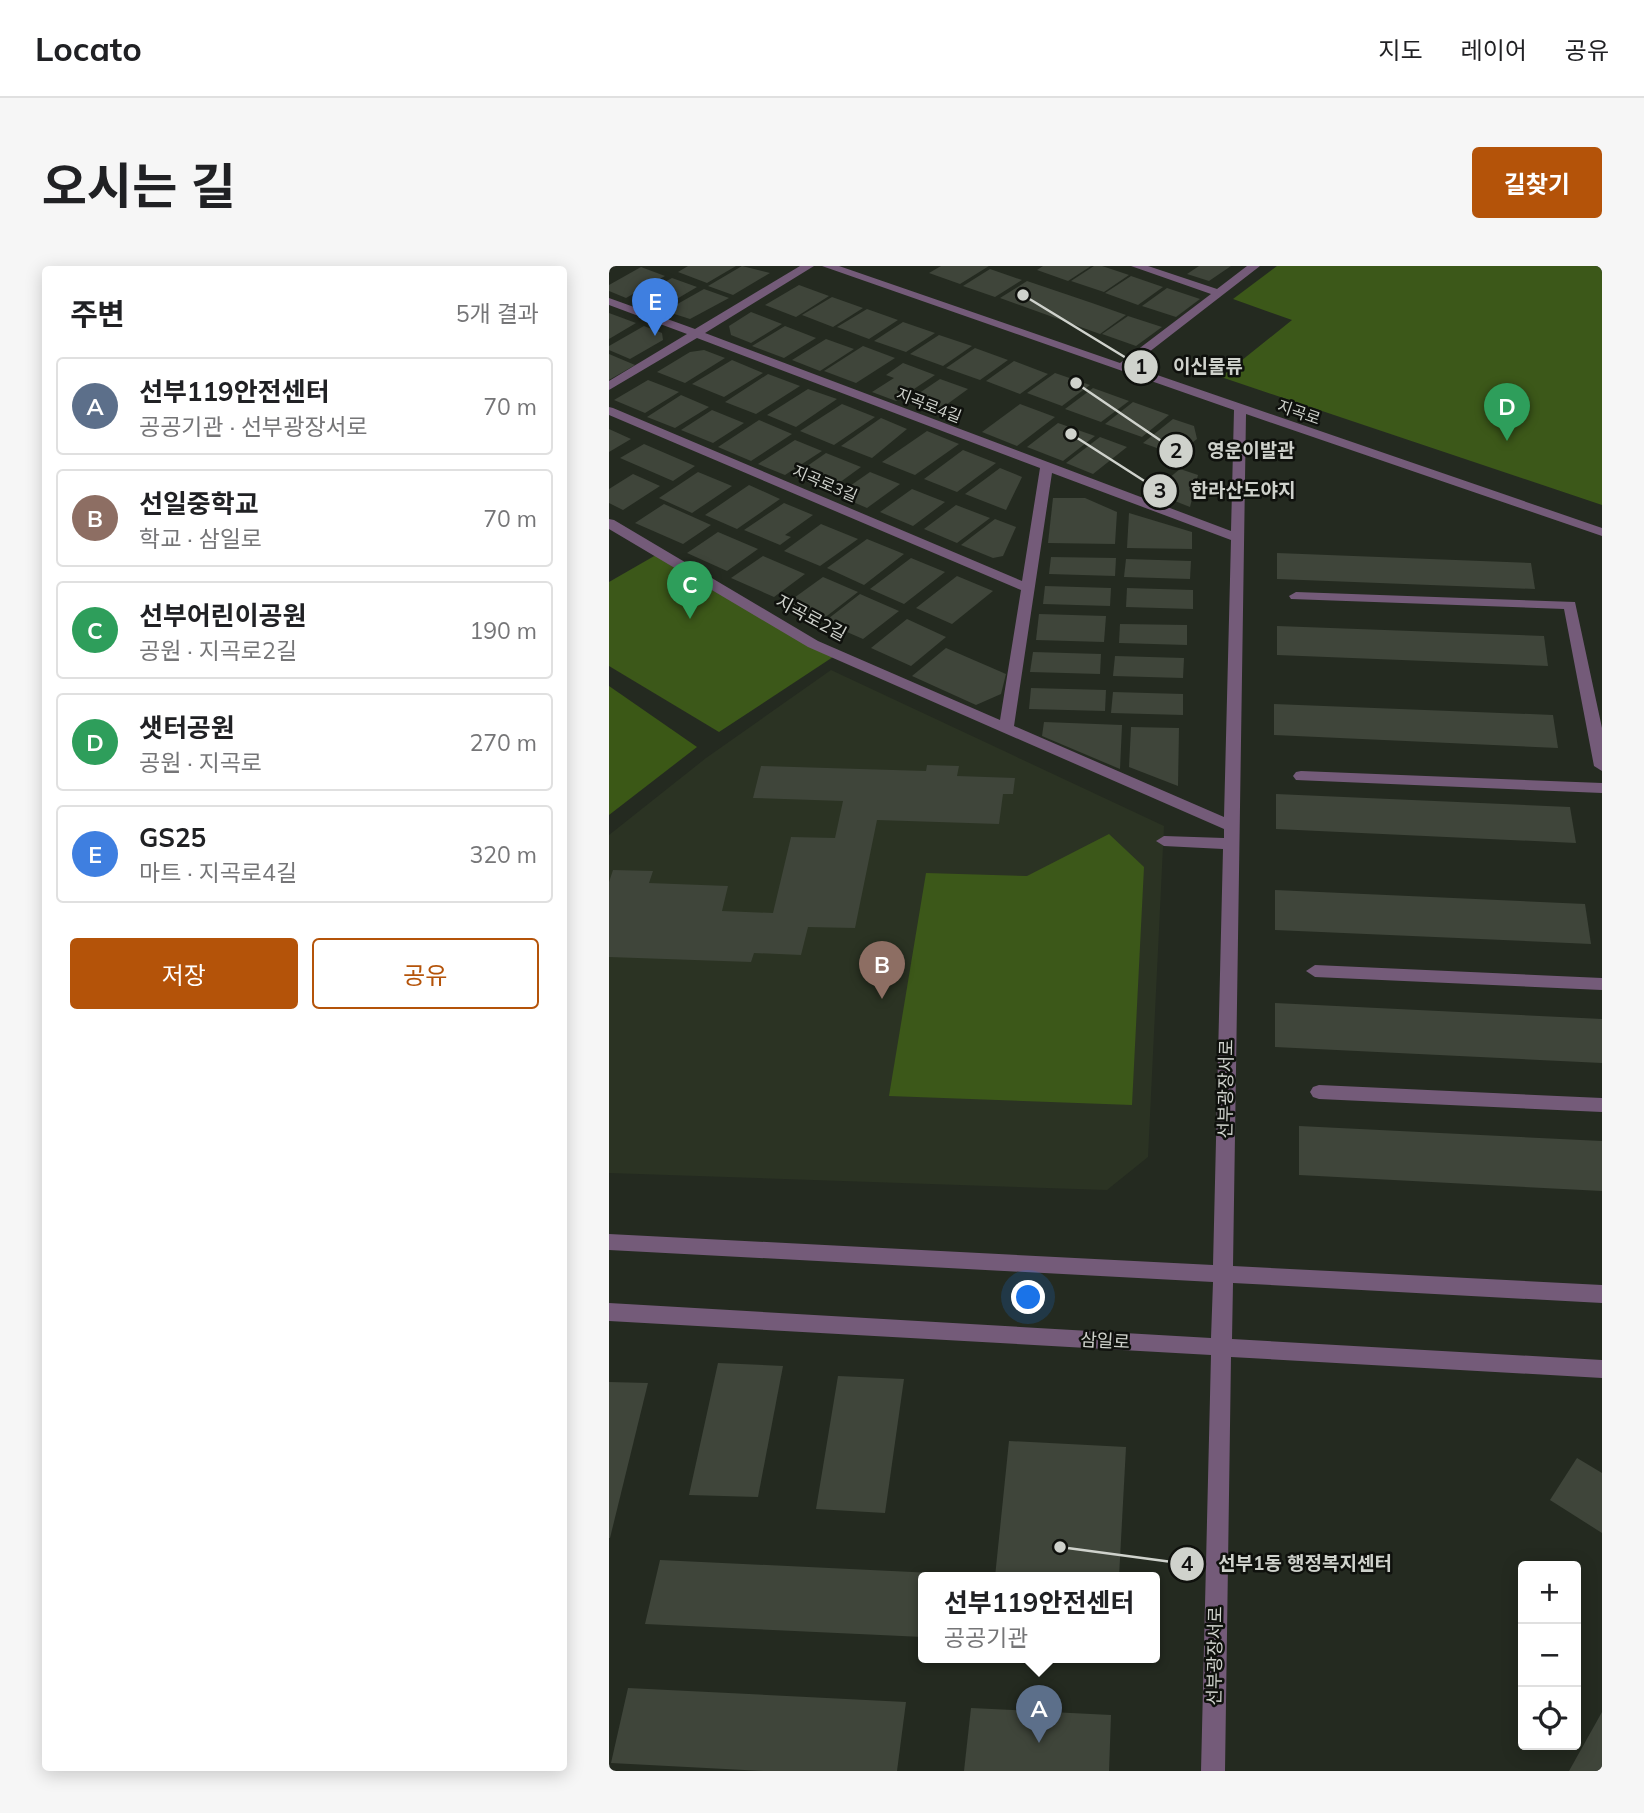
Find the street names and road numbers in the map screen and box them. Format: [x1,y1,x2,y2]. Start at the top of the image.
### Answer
street label: 지곡로4길 [893,383,965,427]
street label: 지곡로 [1275,395,1323,429]
street label: 지곡로3길 [790,460,860,506]
street label: 지곡로2길 [772,589,851,646]
street label: 선부광장서로 [1213,1039,1238,1139]
street label: 삼일로 [1080,1328,1130,1353]
street label: 선부광장서로 [1202,1606,1227,1706]

